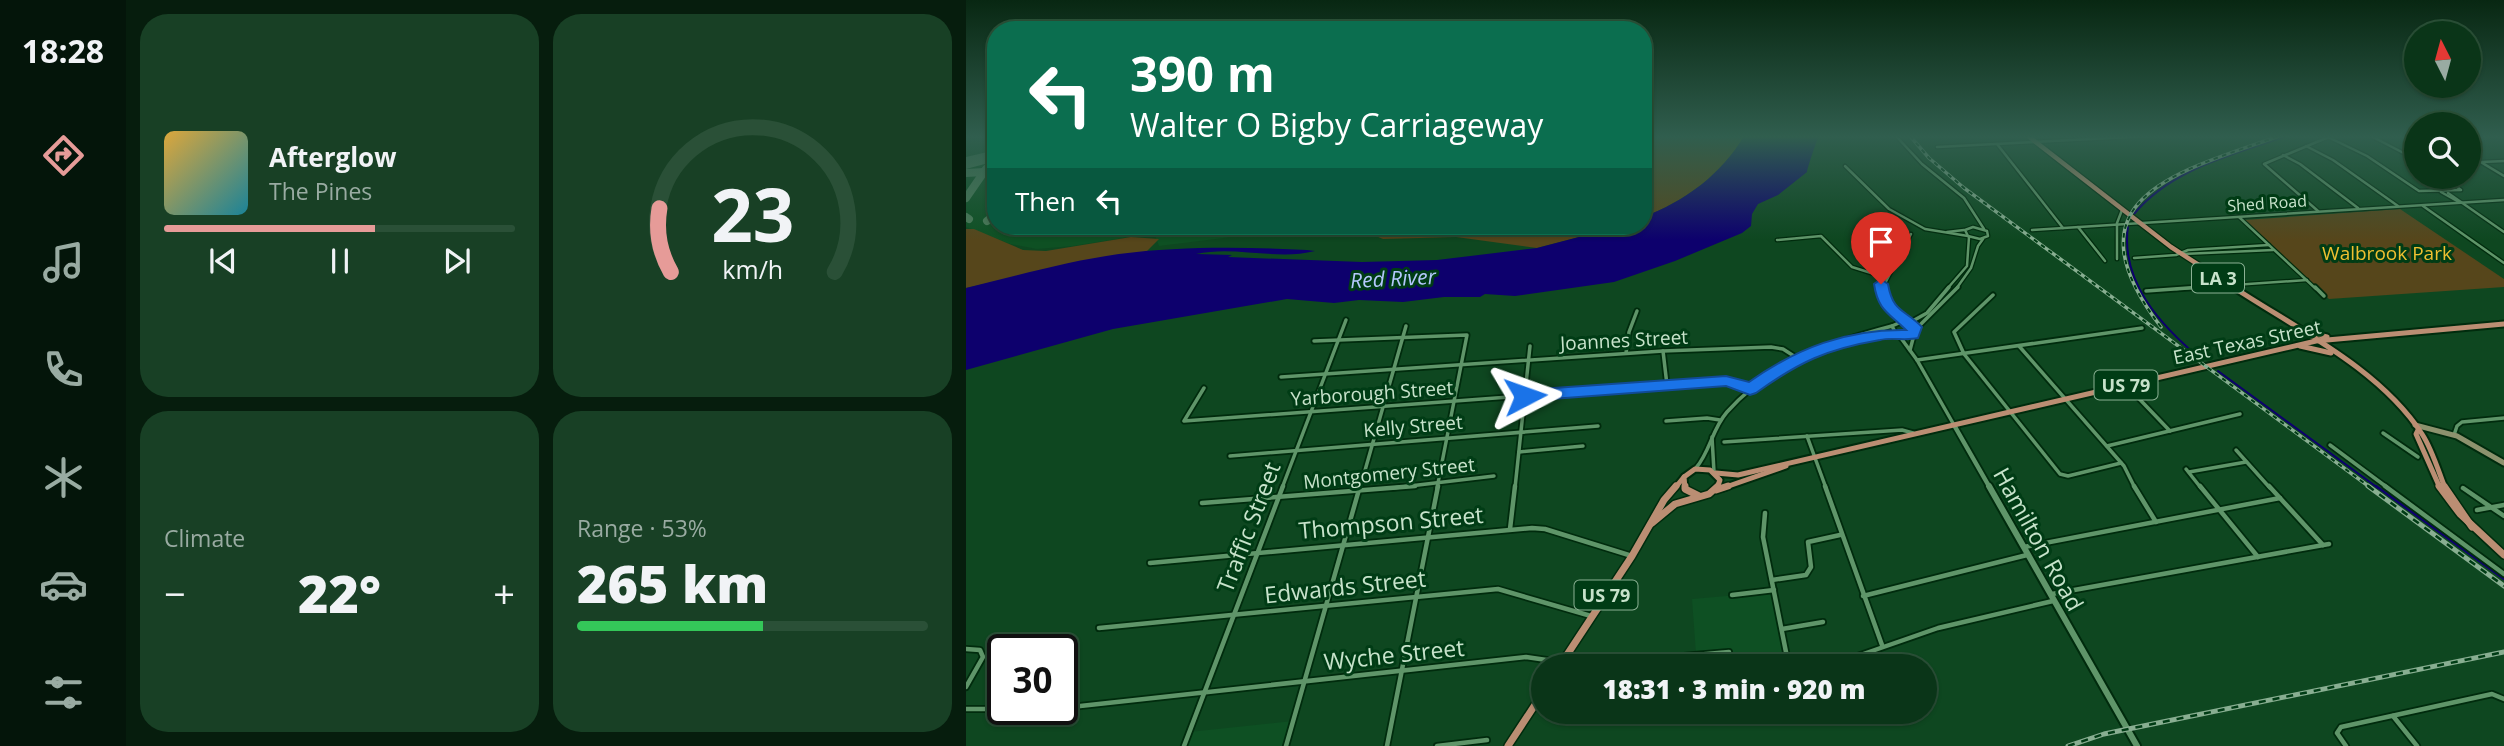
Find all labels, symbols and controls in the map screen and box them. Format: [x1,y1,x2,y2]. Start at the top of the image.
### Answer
north arrow [2404,21,2482,98]
map controls [2404,21,2481,189]
text: 18:28 [22,29,104,72]
text: 390 m [1130,40,1275,106]
icon: left [1015,49,1106,140]
text: Walter O Bigby Carriageway [1130,103,1543,146]
button: search [2404,112,2481,189]
icon: directions [39,131,88,180]
text: Afterglow [269,139,396,175]
text: 23 [711,164,794,263]
text: The Pines [269,175,372,207]
icon: left [1090,182,1128,220]
text: Then [1015,183,1076,219]
street label: Shed Road [2226,189,2308,217]
pin [1851,212,1911,284]
icon: arrive [1862,223,1900,261]
icon: music [39,238,88,287]
park label: Walbrook Park [2322,240,2452,266]
icon: previous [204,242,242,280]
icon: pause [321,242,359,280]
icon: next [438,242,476,280]
text: km/h [722,252,783,286]
water label: Red River [1349,262,1437,294]
road number: LA 3 [2192,264,2244,292]
street label: East Texas Street [2171,314,2324,370]
street label: Joannes Street [1557,324,1689,356]
icon: phone [39,345,88,394]
position arrow [1488,359,1562,433]
road number: US 79 [2094,370,2158,400]
street label: Yarborough Street [1290,374,1454,412]
street label: Kelly Street [1362,409,1464,443]
street label: Montgomery Street [1302,451,1476,495]
icon: climate [39,453,88,502]
street label: Traffic Street [1208,457,1288,597]
street label: Hamilton Road [1986,461,2092,617]
street label: Thompson Street [1297,498,1485,546]
text: Range · 53% [577,512,707,544]
text: Climate [164,522,245,554]
text: 265 km [577,547,768,618]
text: 22° [298,557,381,628]
icon: car [39,560,88,609]
street label: Edwards Street [1263,562,1427,610]
text: − [164,567,186,619]
text: + [493,567,515,619]
road number: US 79 [1574,580,1638,610]
street label: Wyche Street [1322,631,1466,677]
speed limit sign: 30 [987,634,1078,725]
icon: filters [39,668,88,717]
text: 18:31 · 3 min · 920 m [1603,671,1865,707]

